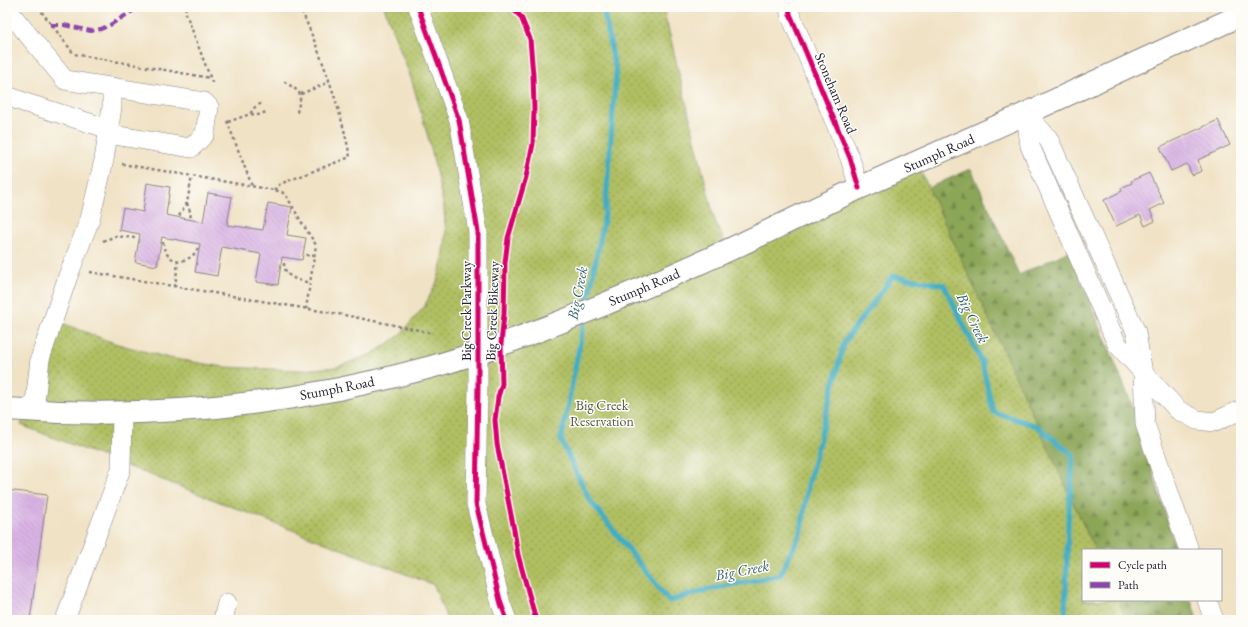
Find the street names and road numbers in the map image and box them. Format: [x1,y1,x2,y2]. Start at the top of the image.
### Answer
street label: Stoneham Road [811,50,862,137]
street label: Stumph Road [901,129,978,177]
street label: Big Creek Parkway [457,260,475,361]
street label: Big Creek Bikeway [481,260,503,361]
street label: Stumph Road [606,264,683,310]
street label: Stumph Road [298,372,377,404]

